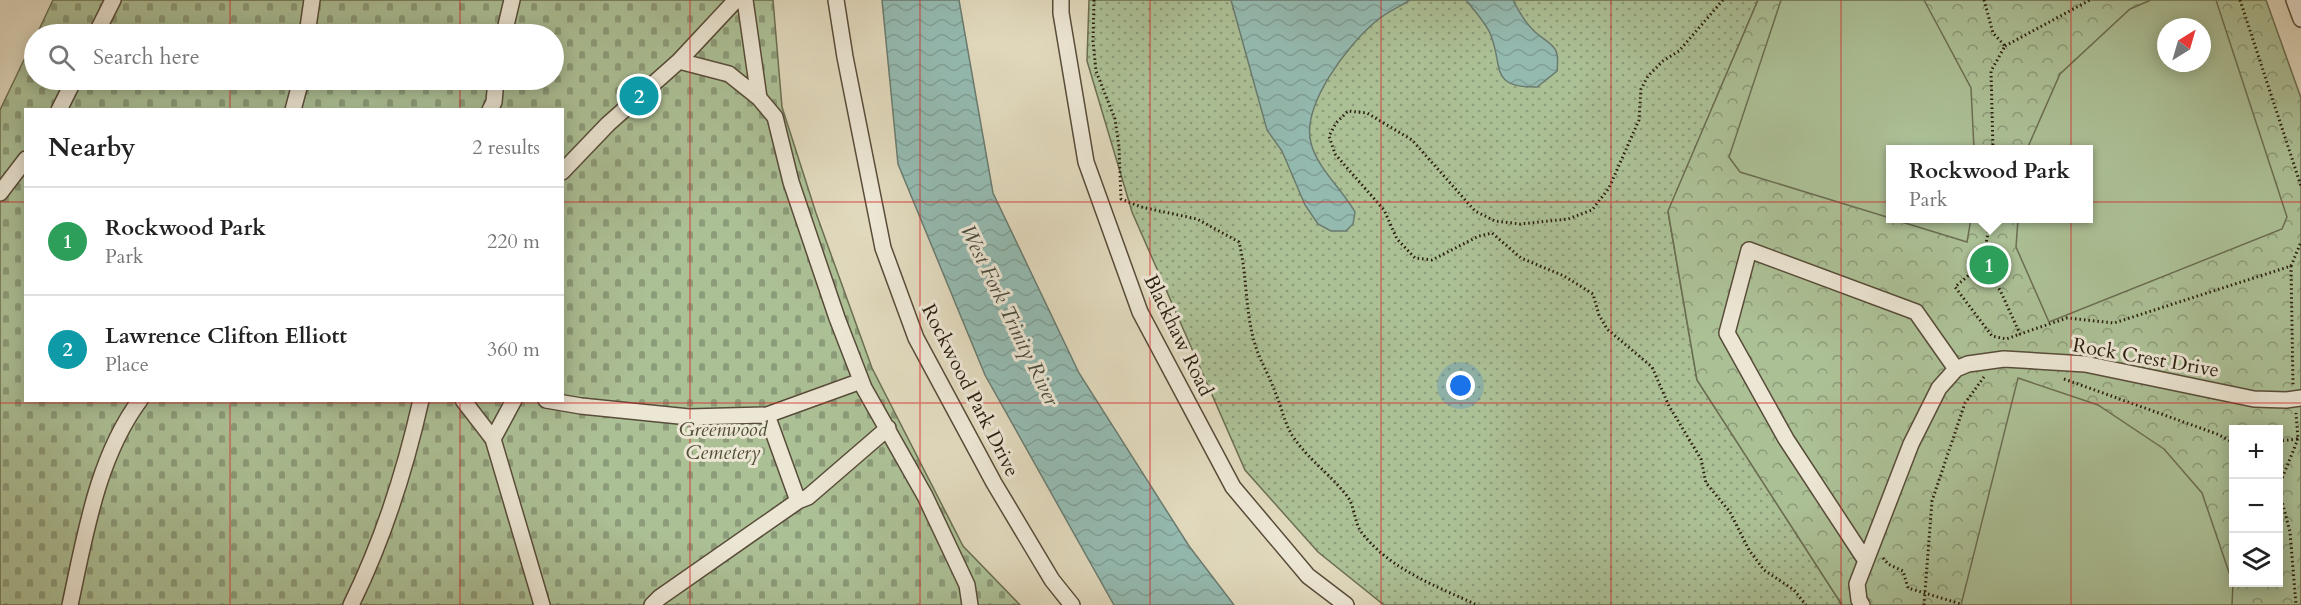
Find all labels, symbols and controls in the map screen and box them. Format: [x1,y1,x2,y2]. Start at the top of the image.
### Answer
north arrow [2157,18,2211,72]
search box [24,24,564,90]
icon: search [45,41,78,74]
text: Search here [93,42,200,72]
pin: 2 [620,74,658,118]
text: Nearby [48,130,136,165]
text: 2 results [472,134,540,161]
popup [1886,145,2093,223]
text: Rockwood Park [1909,156,2070,186]
text: Park [1909,186,1947,213]
text: Rockwood Park [105,213,266,243]
water label: West Fork Trinity River [953,220,1066,412]
text: 1 [62,228,73,255]
text: 220 m [487,228,540,255]
pin: 1 [1970,242,2008,288]
text: Park [105,243,143,270]
street label: Blackhaw Road [1137,270,1220,401]
street label: Rockwood Park Drive [915,299,1026,481]
text: Lawrence Clifton Elliott [105,321,347,351]
street label: Rock Crest Drive [2071,331,2221,384]
text: 2 [62,336,73,363]
text: 360 m [487,336,540,363]
text: Place [105,351,149,378]
your location [1446,371,1475,400]
park label: Greenwood Cemetery [679,416,769,466]
map controls [2229,425,2283,587]
button: + [2229,425,2283,479]
button: − [2229,479,2283,533]
button: layers [2229,533,2283,587]

